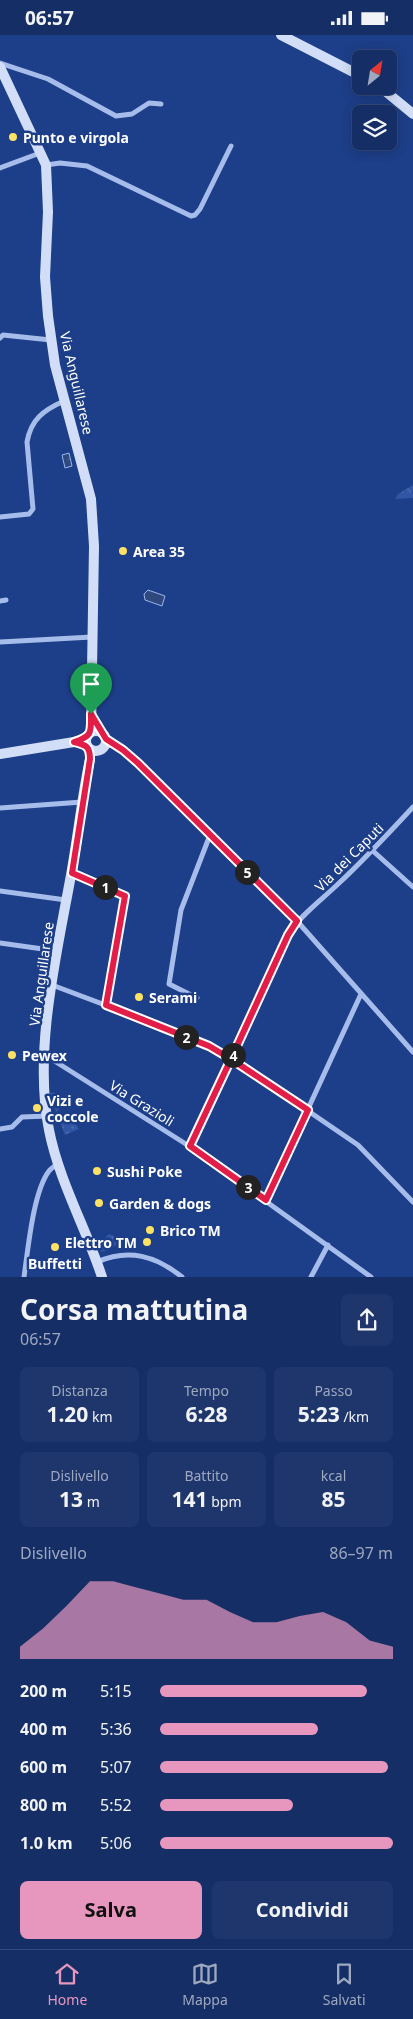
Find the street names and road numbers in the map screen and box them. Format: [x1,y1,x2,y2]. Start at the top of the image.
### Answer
street label: Via Anguillarese [56,330,98,436]
street label: Via dei Caputi [310,818,388,896]
street label: Via Anguillarese [24,921,58,1027]
street label: Via Grazioli [106,1076,178,1130]

